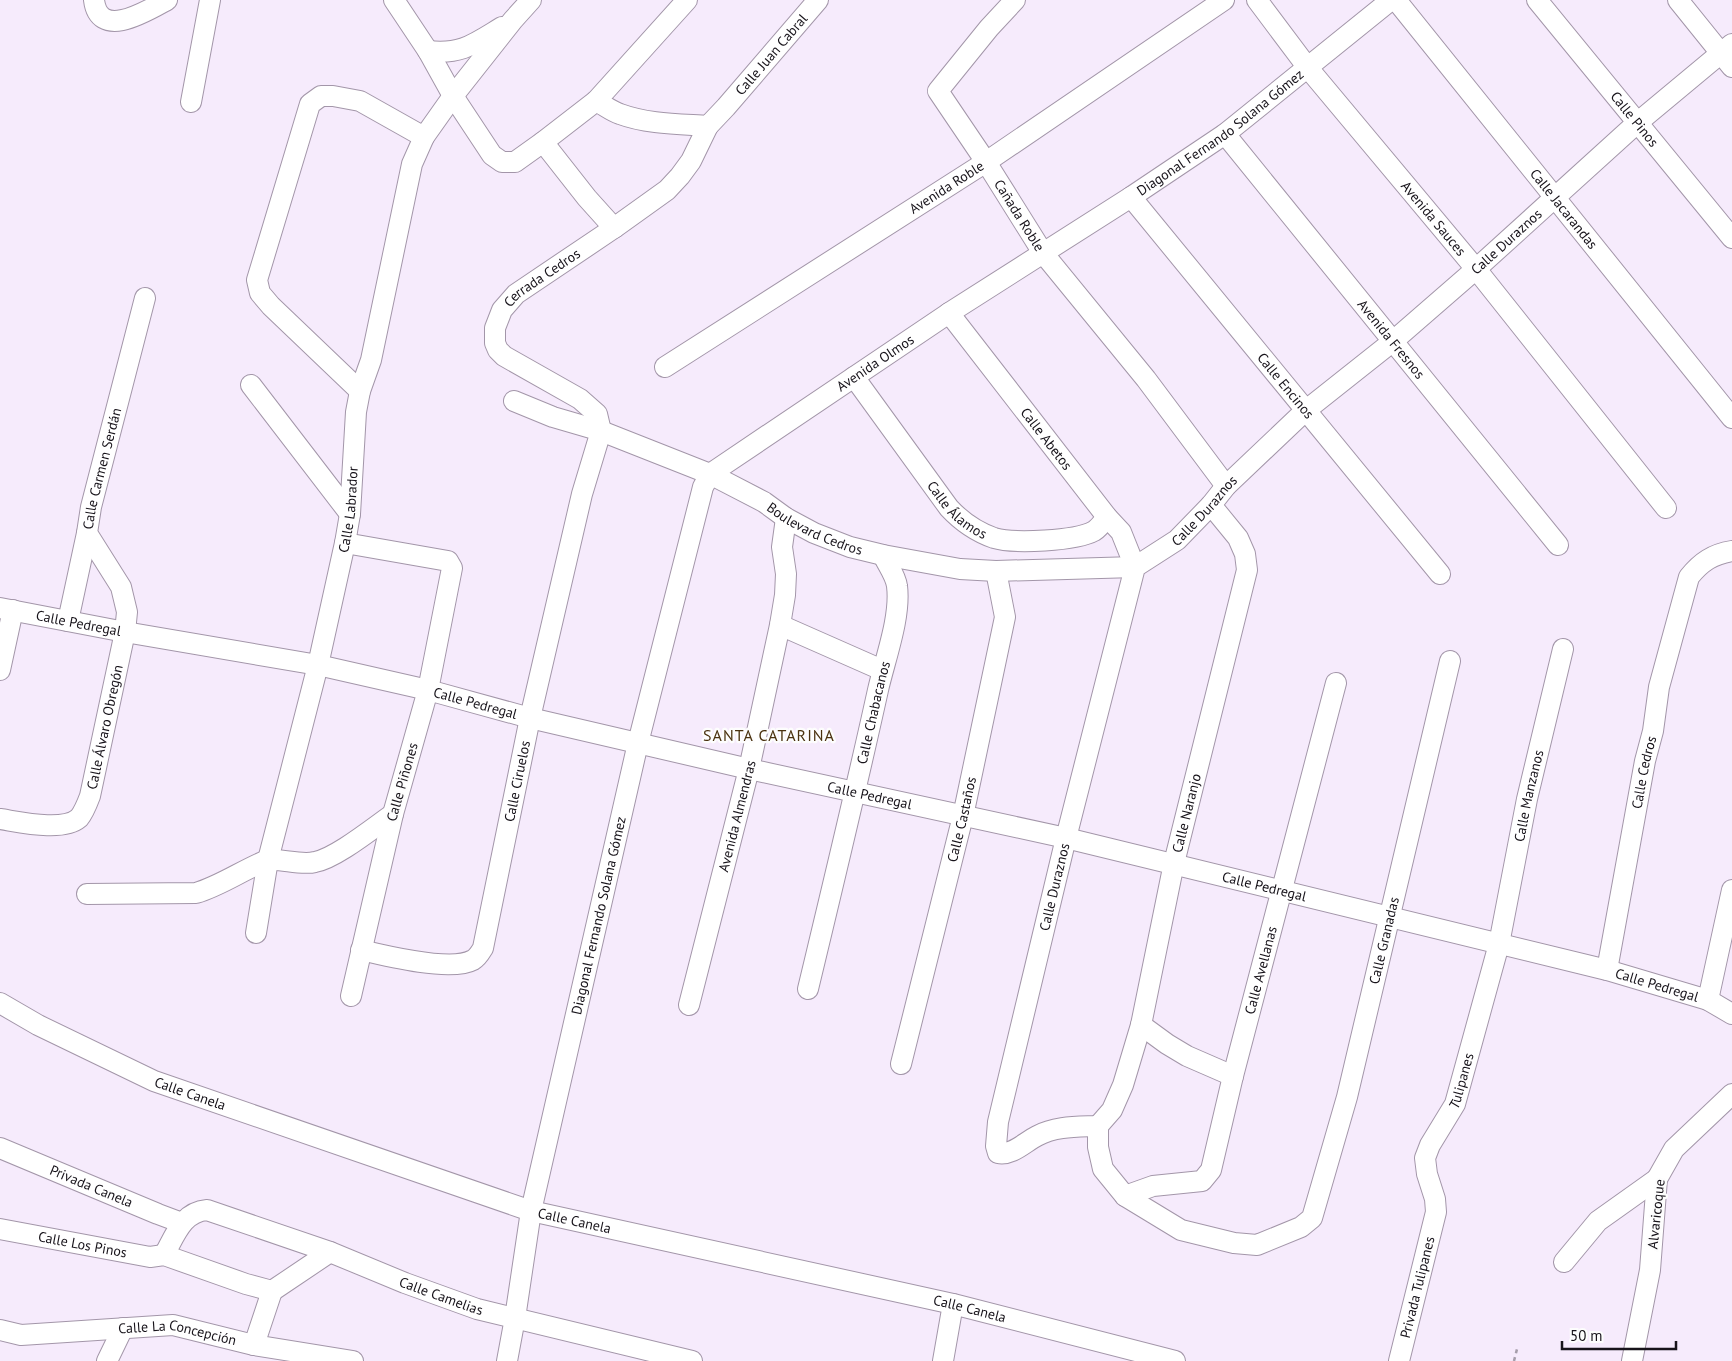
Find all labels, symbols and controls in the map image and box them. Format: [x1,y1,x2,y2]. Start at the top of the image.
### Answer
street label: Calle Juan Cabral [731,10,811,99]
street label: Diagonal Fernando Solana Gómez [1133,65,1307,200]
street label: Calle Pinos [1607,88,1663,151]
street label: Avenida Roble [906,157,987,218]
street label: Calle Jacarandas [1526,165,1602,253]
street label: Cañada Roble [990,176,1049,255]
street label: Avenida Sauces [1397,177,1470,260]
street label: Calle Duraznos [1467,205,1546,278]
street label: Cerrada Cedros [500,244,584,311]
street label: Avenida Fresnos [1354,296,1429,383]
street label: Avenida Olmos [833,330,917,395]
street label: Calle Encinos [1253,349,1318,422]
street label: Calle Abetos [1017,404,1076,474]
street label: Calle Carmen Serdán [79,406,125,531]
street label: Calle Labrador [334,466,362,554]
street label: Calle Duraznos [1168,471,1241,550]
street label: Calle Álamos [923,477,990,543]
street label: Boulevard Cedros [763,498,864,559]
street label: Calle Pedregal [35,606,123,640]
street label: Calle Chabacanos [853,659,894,766]
street label: Calle Álvaro Obregón [83,663,127,791]
street label: Calle Pedregal [431,683,519,723]
district label: SANTA CATARINA [703,725,835,745]
street label: Calle Cedros [1627,734,1660,810]
street label: Calle Ciruelos [500,739,534,823]
street label: Calle Piñones [382,740,422,823]
street label: Calle Manzanos [1510,748,1548,843]
street label: Avenida Almendras [714,759,760,874]
street label: Calle Naranjo [1168,772,1205,854]
street label: Calle Castaños [943,775,980,864]
street label: Calle Pedregal [826,777,914,813]
street label: Diagonal Fernando Solana Gómez [567,815,630,1016]
street label: Calle Duraznos [1035,841,1073,933]
street label: Calle Pedregal [1220,867,1308,905]
street label: Calle Granadas [1365,895,1403,986]
street label: Calle Avellanas [1241,924,1281,1016]
street label: Calle Pedregal [1613,964,1701,1006]
street label: Tulipanes [1445,1051,1478,1112]
street label: Calle Canela [152,1073,228,1114]
street label: Privada Canela [47,1161,136,1212]
street label: Alvaricoque [1643,1178,1669,1250]
street label: Calle Canela [536,1204,613,1237]
street label: Calle Los Pinos [37,1227,129,1262]
street label: Privada Tulipanes [1396,1234,1439,1340]
street label: Calle Camelias [397,1273,485,1319]
street label: Calle Canela [932,1291,1008,1326]
street label: Calle La Concepción [118,1315,238,1349]
scale bar [1562,1318,1676,1350]
text: 50 m [1570,1326,1603,1345]

